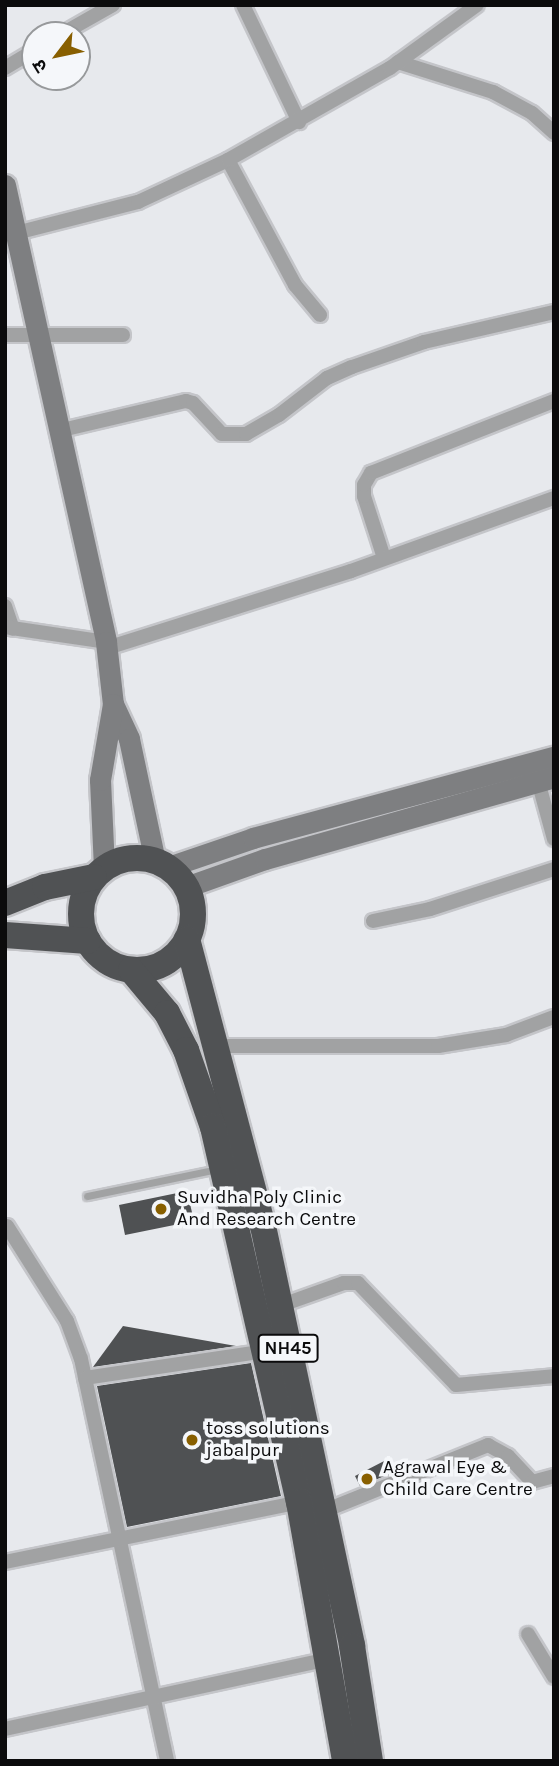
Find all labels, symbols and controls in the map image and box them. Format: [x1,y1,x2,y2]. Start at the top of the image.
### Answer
north arrow [21,21,91,91]
text: उ [28,56,52,77]
place label: Suvidha Poly Clinic And Research Centre [177,1187,356,1231]
marker: Suvidha Poly Clinic And Research Centre [151,1199,171,1219]
road number: NH45 [256,1334,320,1363]
place label: toss solutions jabalpur [206,1418,330,1462]
marker: toss solutions jabalpur [184,1432,200,1448]
place label: Agrawal Eye & Child Care Centre [383,1457,533,1501]
marker: Agrawal Eye & Child Care Centre [357,1469,377,1489]

